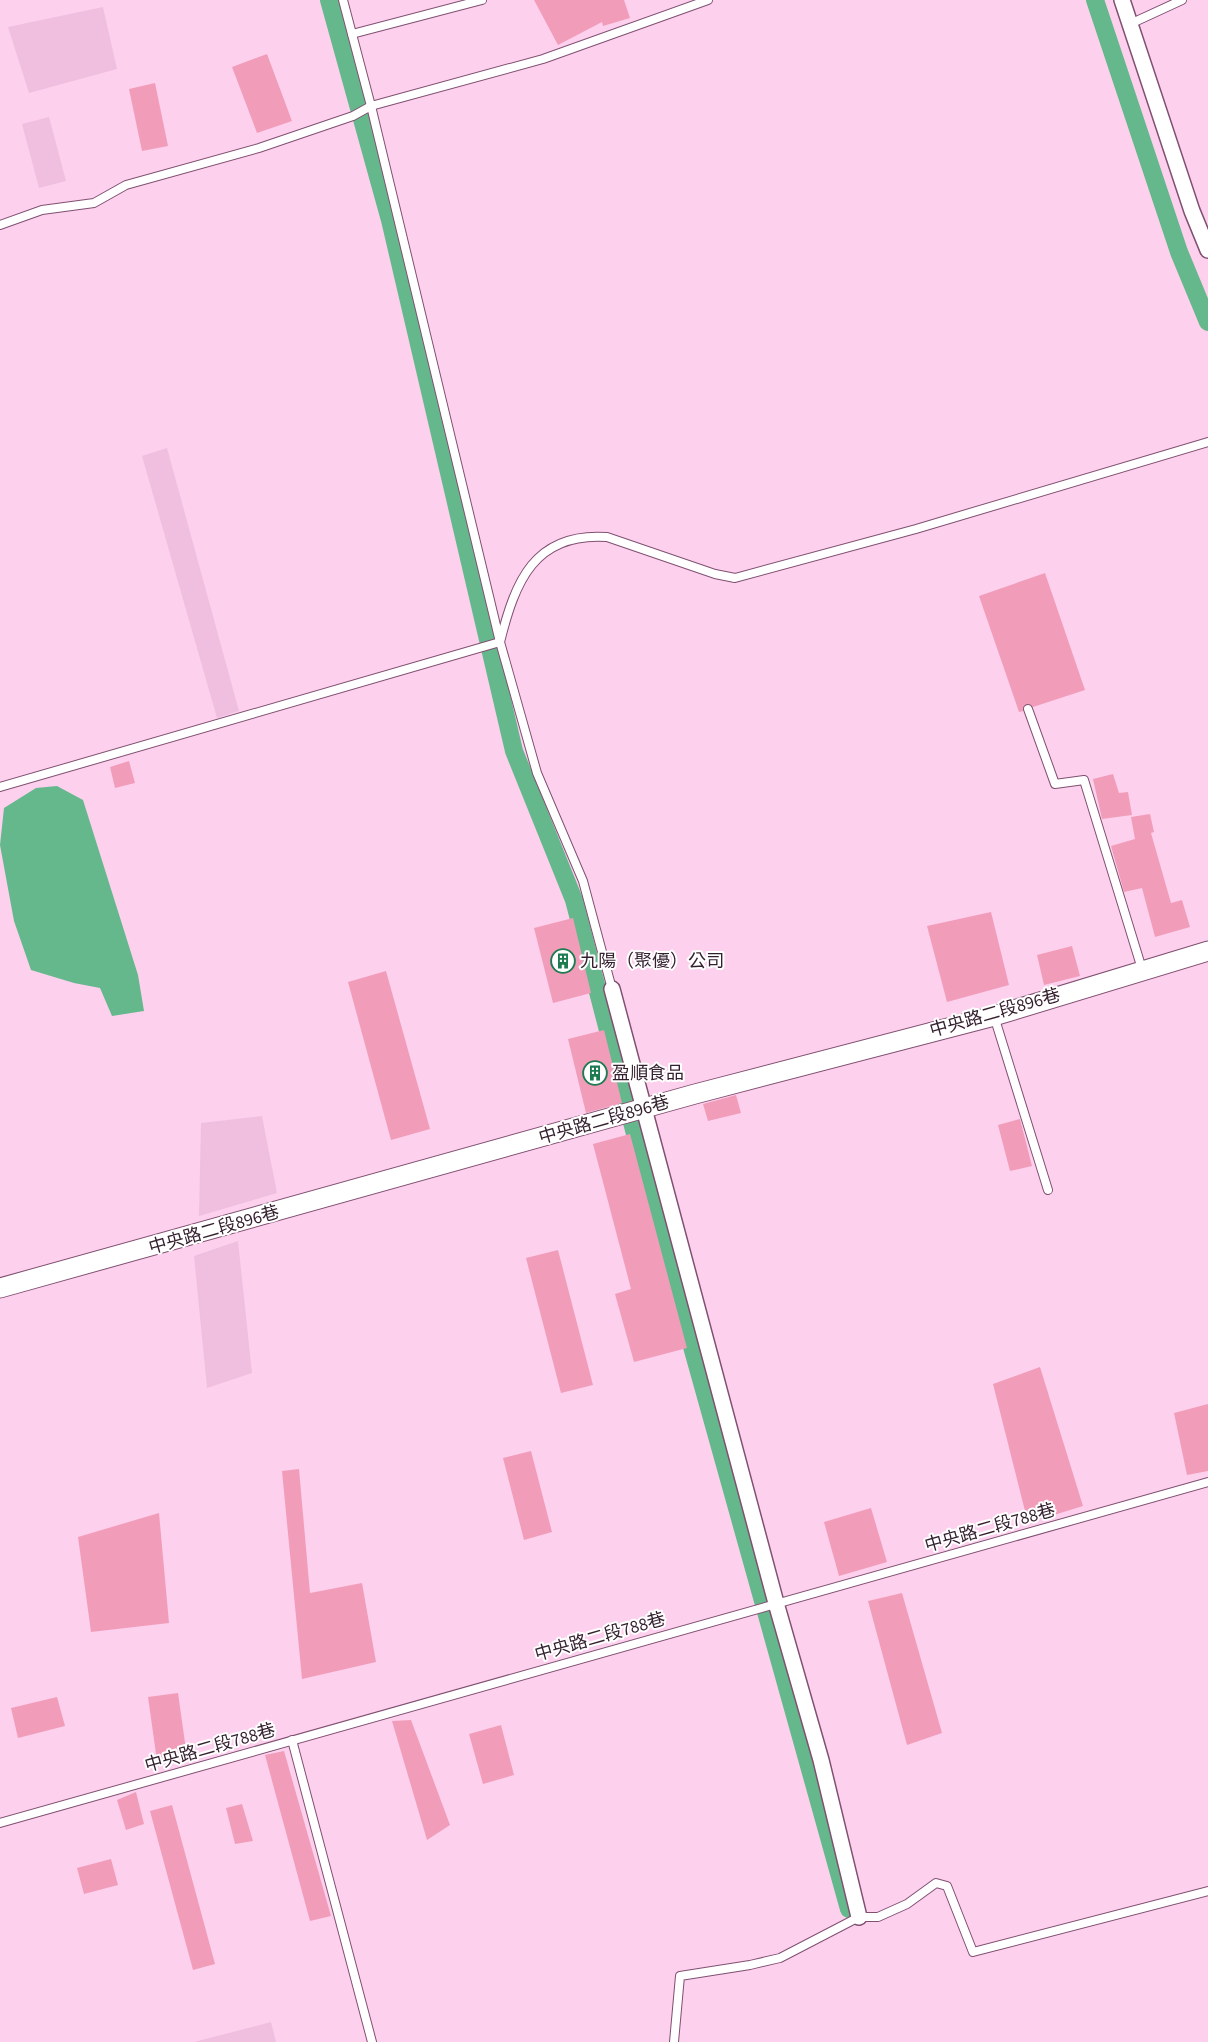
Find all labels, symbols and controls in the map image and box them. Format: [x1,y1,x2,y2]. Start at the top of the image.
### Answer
building icon: 九陽（聚優）公司 [550,948,576,974]
place label: 九陽（聚優）公司 [580,949,724,974]
street label: 中央路二段896巷 [927,982,1063,1044]
building icon: 盈順食品 [582,1060,608,1086]
place label: 盈順食品 [612,1061,684,1086]
street label: 中央路二段896巷 [536,1089,672,1151]
street label: 中央路二段896巷 [146,1199,282,1261]
street label: 中央路二段788巷 [922,1497,1058,1559]
street label: 中央路二段788巷 [532,1606,668,1668]
street label: 中央路二段788巷 [142,1717,278,1779]

